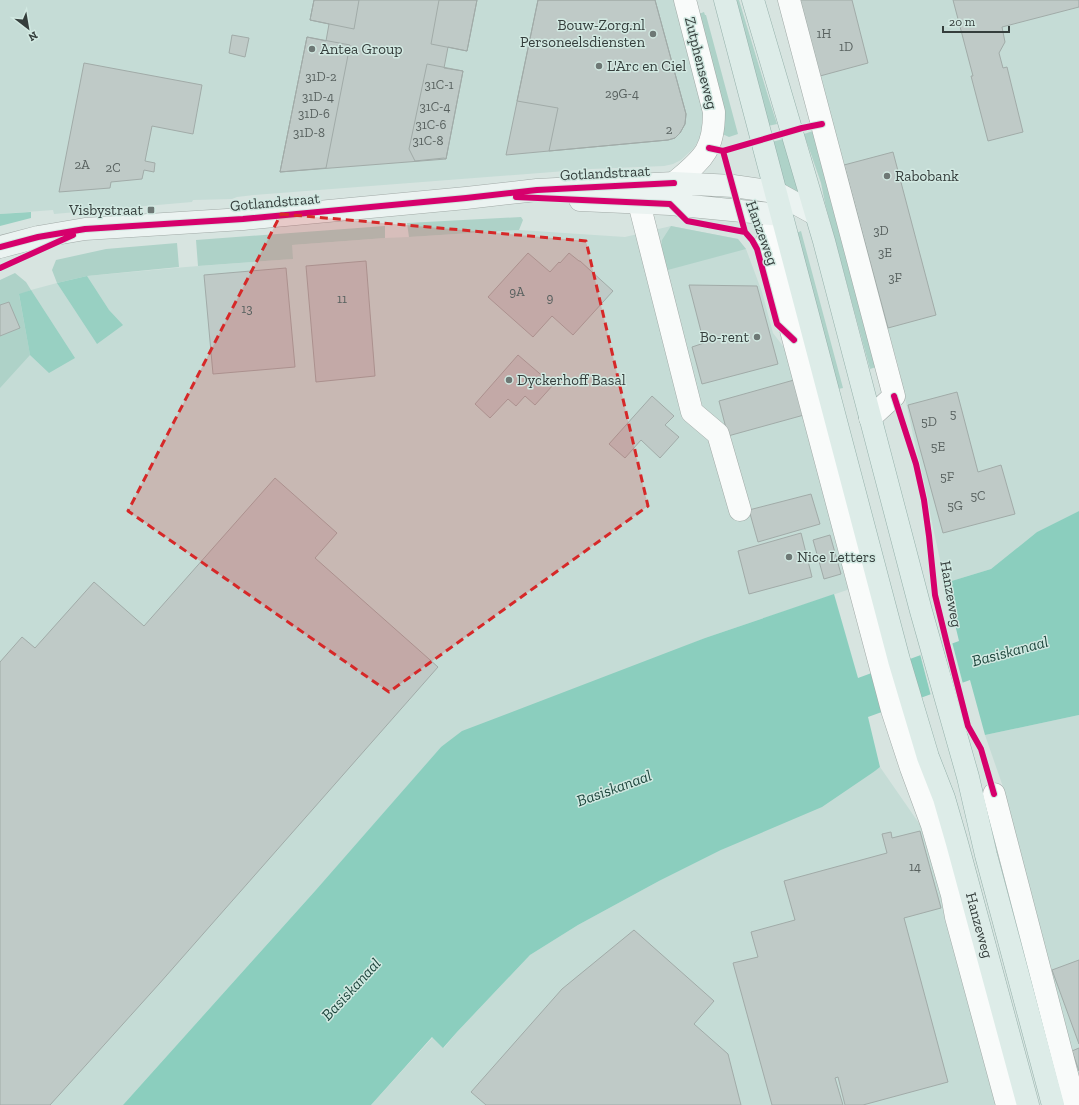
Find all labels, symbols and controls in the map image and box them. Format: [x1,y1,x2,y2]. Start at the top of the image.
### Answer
north arrow [8,8,48,48]
scale bar [943,8,1009,34]
street label: Zutphenseweg [681,15,721,111]
text: 20 m [949,15,976,29]
place label: Bouw-Zorg.nl Personeelsdiensten [520,16,645,51]
house number: 1H [817,26,832,41]
text: N [25,28,40,44]
marker: Bouw-Zorg.nl Personeelsdiensten [648,29,658,39]
house number: 1D [839,39,853,54]
place label: Antea Group [320,40,403,58]
marker: Antea Group [307,44,317,54]
place label: L'Arc en Ciel [607,57,686,75]
marker: L'Arc en Ciel [594,61,604,71]
house number: 31D-2 [305,69,337,84]
house number: 31C-1 [425,77,453,92]
house number: 29G-4 [605,86,639,101]
house number: 31D-4 [302,89,334,104]
house number: 31C-4 [419,99,451,114]
house number: 31D-6 [298,106,330,121]
house number: 31C-6 [415,117,447,132]
house number: 2 [666,122,673,137]
house number: 31D-8 [293,125,325,140]
house number: 31C-8 [412,133,444,148]
house number: 2A [74,157,90,172]
house number: 2C [105,160,121,175]
street label: Gotlandstraat [559,162,651,184]
place label: Rabobank [895,167,959,185]
marker: Rabobank [882,171,892,181]
street label: Gotlandstraat [229,189,321,215]
street label: Hanzeweg [742,198,782,268]
place label: Visbystraat [68,201,143,219]
marker: Visbystraat [146,205,156,215]
house number: 3D [873,223,889,238]
house number: 3E [878,245,892,260]
house number: 3F [888,270,902,285]
house number: 9A [509,284,525,299]
house number: 9 [547,290,554,305]
house number: 11 [337,291,347,306]
house number: 13 [241,301,253,316]
place label: Bo-rent [700,328,749,346]
marker: Bo-rent [752,332,762,342]
place label: Dyckerhoff Basal [517,371,626,389]
marker: Dyckerhoff Basal [504,375,514,385]
house number: 5 [950,406,957,421]
house number: 5D [921,414,937,429]
house number: 5E [931,439,945,454]
house number: 5F [940,469,954,484]
house number: 5C [970,488,986,503]
house number: 5G [947,498,963,513]
place label: Nice Letters [797,548,876,566]
marker: Nice Letters [784,552,794,562]
street label: Hanzeweg [936,559,966,629]
water label: Basiskanaal [970,632,1050,670]
water label: Basiskanaal [574,766,654,810]
house number: 14 [909,859,921,874]
street label: Hanzeweg [962,890,997,960]
water label: Basiskanaal [317,954,385,1024]

